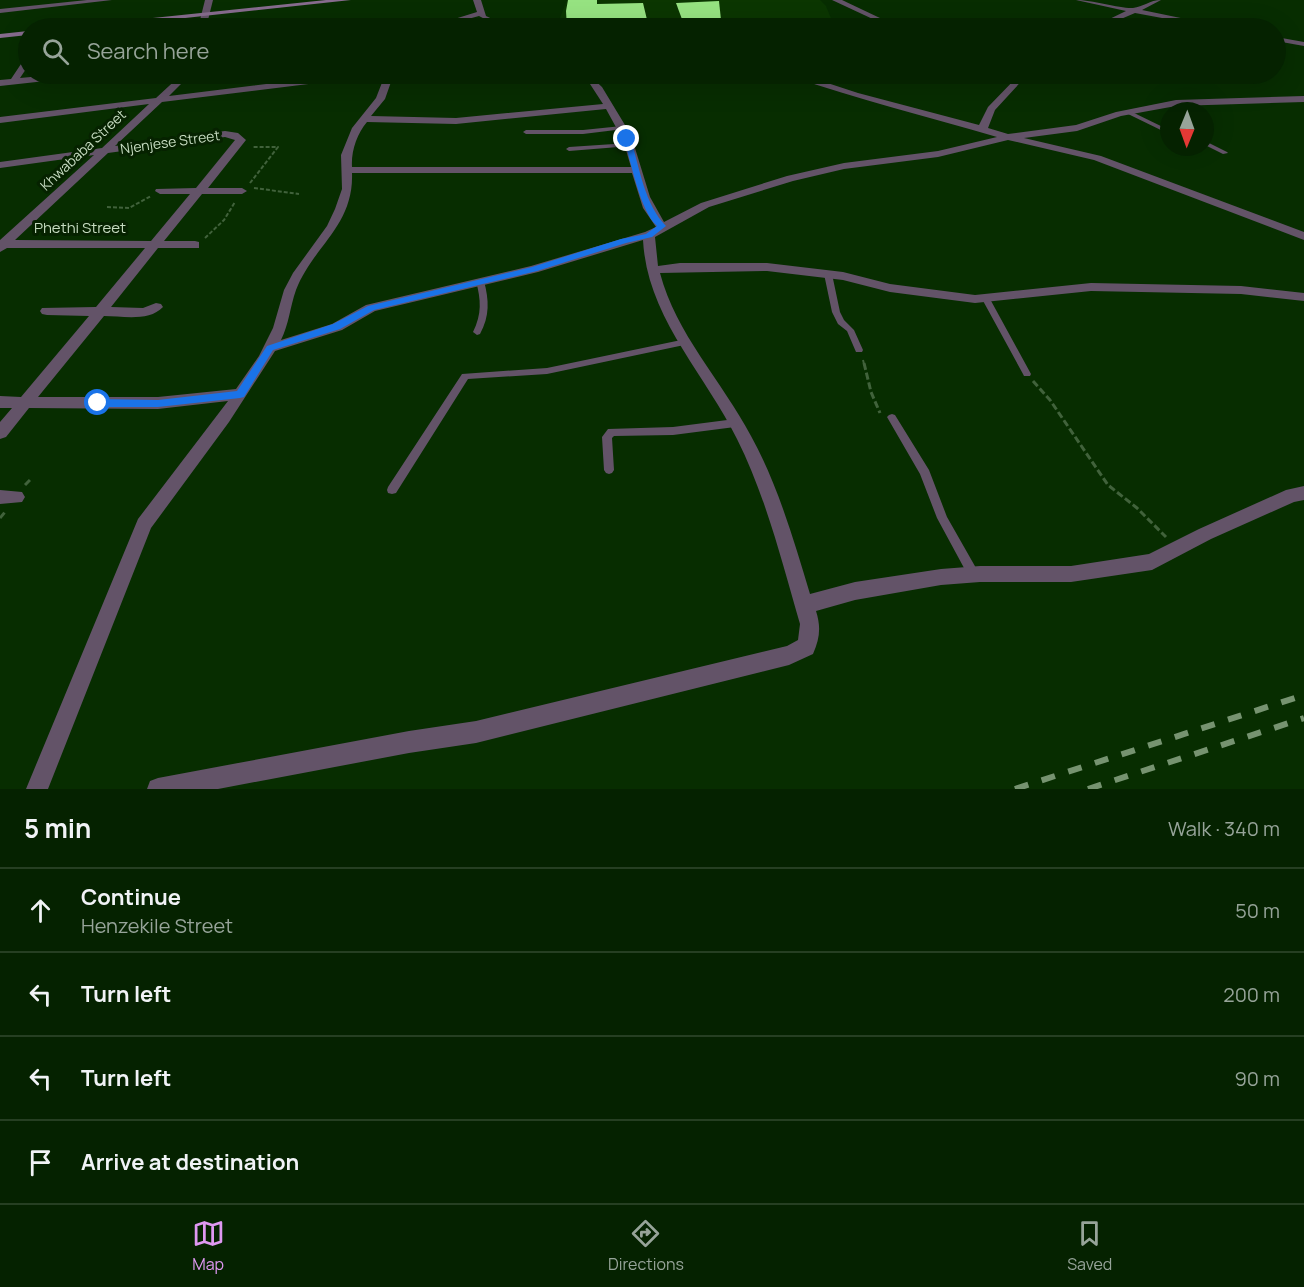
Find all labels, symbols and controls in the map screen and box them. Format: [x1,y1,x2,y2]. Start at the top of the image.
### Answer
search box [18,18,1286,84]
icon: search [39,35,72,68]
text: Search here [87,36,209,66]
north arrow [1160,102,1214,156]
street label: Khwababa Street [36,105,130,194]
street label: Njenjese Street [119,125,221,158]
route end [613,125,639,151]
street label: Phethi Street [34,217,126,238]
route start [84,389,110,415]
text: 5 min [24,810,91,846]
text: Walk · 340 m [1168,815,1280,842]
text: Continue [81,882,181,912]
icon: ahead [24,894,57,927]
text: 50 m [1235,897,1280,924]
text: Henzekile Street [81,912,233,939]
icon: left [24,978,57,1011]
text: Turn left [81,979,171,1009]
text: 200 m [1223,981,1280,1008]
icon: left [24,1062,57,1095]
text: Turn left [81,1063,171,1093]
text: 90 m [1234,1065,1280,1092]
icon: arrive [24,1146,57,1179]
text: Arrive at destination [81,1147,299,1177]
tab: Map [192,1217,225,1275]
tab: Directions [608,1217,684,1275]
tab: Saved [1067,1217,1112,1275]

